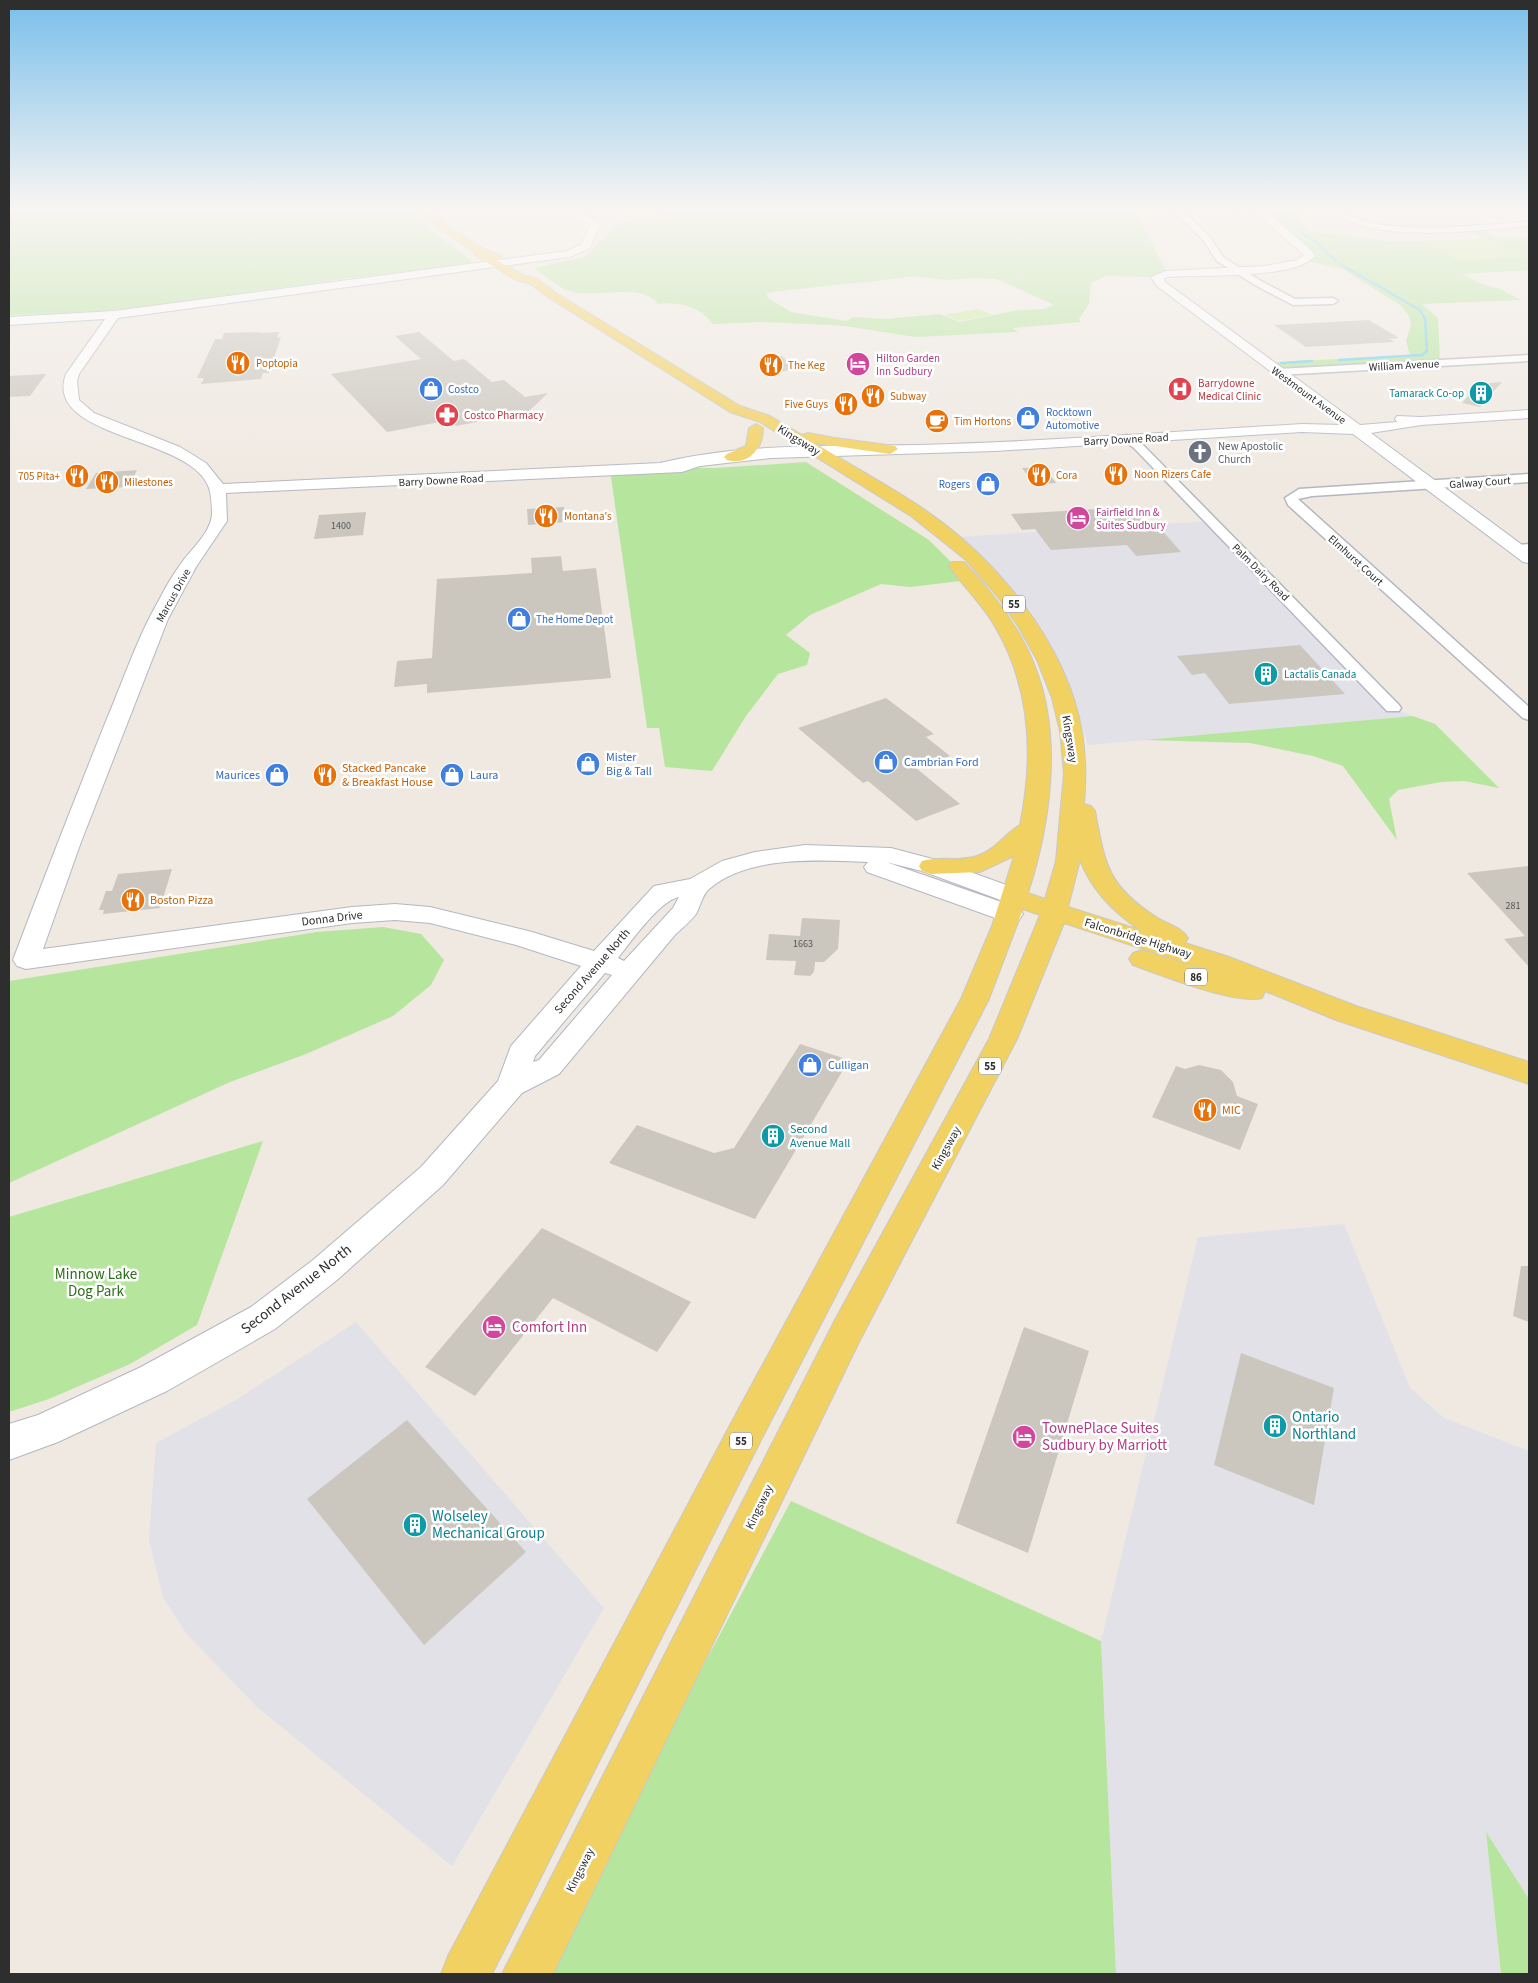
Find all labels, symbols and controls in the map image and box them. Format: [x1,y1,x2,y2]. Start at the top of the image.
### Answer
restaurant icon: Poptopia [225,350,251,376]
hotel icon: Hilton Garden Inn Sudbury [845,351,871,377]
place label: Hilton Garden Inn Sudbury [876,351,940,379]
restaurant icon: The Keg [758,352,784,378]
place label: Poptopia [256,356,298,371]
street label: William Avenue [1368,356,1440,375]
place label: The Keg [788,358,825,373]
street label: Westmount Avenue [1268,363,1350,428]
shop icon: Costco [418,376,444,402]
hospital icon: Barrydowne Medical Clinic [1167,376,1193,402]
place label: Barrydowne Medical Clinic [1198,376,1261,404]
building icon: Tamarack Co-op [1468,380,1494,406]
place label: Costco [448,382,479,397]
restaurant icon: Subway [860,383,886,409]
place label: Tamarack Co-op [1389,386,1464,401]
place label: Subway [890,389,926,404]
restaurant icon: Five Guys [833,391,859,417]
place label: Five Guys [785,397,828,412]
pharmacy icon: Costco Pharmacy [434,402,460,428]
shop icon: Rocktown Automotive [1015,405,1041,431]
place label: Rocktown Automotive [1046,405,1100,433]
place label: Costco Pharmacy [464,408,544,423]
cafe icon: Tim Hortons [924,408,950,434]
place label: Tim Hortons [954,414,1011,429]
street label: Kingsway [774,421,824,460]
street label: Barry Downe Road [1083,430,1169,449]
church icon: New Apostolic Church [1187,439,1213,465]
place label: New Apostolic Church [1218,439,1283,467]
restaurant icon: Noon Rizers Cafe [1103,461,1129,487]
restaurant icon: Cora [1026,462,1052,488]
restaurant icon: 705 Pita+ [64,463,90,489]
place label: Noon Rizers Cafe [1134,467,1212,482]
place label: Cora [1056,468,1077,483]
place label: 705 Pita+ [18,469,61,484]
restaurant icon: Milestones [94,469,120,495]
street label: Barry Downe Road [398,471,484,490]
shop icon: Rogers [975,471,1001,497]
street label: Galway Court [1449,473,1512,492]
place label: Milestones [124,475,173,490]
place label: Rogers [939,477,970,492]
restaurant icon: Montana's [533,503,559,529]
hotel icon: Fairfield Inn & Suites Sudbury [1065,505,1091,531]
place label: Fairfield Inn & Suites Sudbury [1096,505,1166,533]
place label: Montana's [564,509,612,524]
house number: 1400 [331,519,351,533]
street label: Elmhurst Court [1325,532,1387,589]
street label: Palm Dairy Road [1229,540,1293,604]
street label: Marcus Drive [153,565,195,625]
road number: 55 [1003,596,1025,612]
shop icon: The Home Depot [506,606,532,632]
place label: The Home Depot [536,612,614,627]
building icon: Lactalis Canada [1253,661,1279,687]
place label: Lactalis Canada [1284,667,1356,682]
street label: Kingsway [1057,714,1082,764]
place label: Mister Big & Tall [606,749,652,780]
shop icon: Cambrian Ford [873,749,899,775]
shop icon: Mister Big & Tall [575,751,601,777]
place label: Cambrian Ford [904,754,979,771]
place label: Stacked Pancake & Breakfast House [342,760,433,791]
shop icon: Maurices [264,762,290,788]
restaurant icon: Stacked Pancake & Breakfast House [312,762,338,788]
shop icon: Laura [439,762,465,788]
place label: Maurices [215,767,260,784]
place label: Laura [470,767,498,784]
restaurant icon: Boston Pizza [120,887,146,913]
place label: Boston Pizza [150,892,213,909]
house number: 281 [1506,899,1520,913]
street label: Donna Drive [301,906,364,931]
street label: Falconbridge Highway [1082,914,1194,963]
street label: Second Avenue North [550,925,634,1018]
house number: 1663 [793,937,813,951]
road number: 86 [1185,969,1207,986]
shop icon: Culligan [797,1052,823,1078]
place label: Culligan [828,1057,869,1074]
road number: 55 [979,1058,1001,1074]
restaurant icon: MIC [1192,1097,1218,1123]
place label: MIC [1222,1102,1241,1119]
place label: Second Avenue Mall [790,1121,850,1152]
building icon: Second Avenue Mall [760,1123,786,1149]
street label: Kingsway [927,1123,966,1173]
street label: Second Avenue North [237,1240,356,1339]
park label: Minnow Lake Dog Park [55,1264,137,1302]
hotel icon: Comfort Inn [481,1314,507,1340]
place label: Comfort Inn [512,1317,587,1338]
place label: Ontario Northland [1292,1407,1356,1445]
building icon: Ontario Northland [1262,1413,1288,1439]
place label: TownePlace Suites Sudbury by Marriott [1042,1418,1167,1456]
hotel icon: TownePlace Suites Sudbury by Marriott [1011,1424,1037,1450]
road number: 55 [730,1432,752,1450]
street label: Kingsway [741,1482,778,1532]
place label: Wolseley Mechanical Group [432,1506,545,1544]
building icon: Wolseley Mechanical Group [402,1512,428,1538]
street label: Kingsway [562,1845,599,1895]

